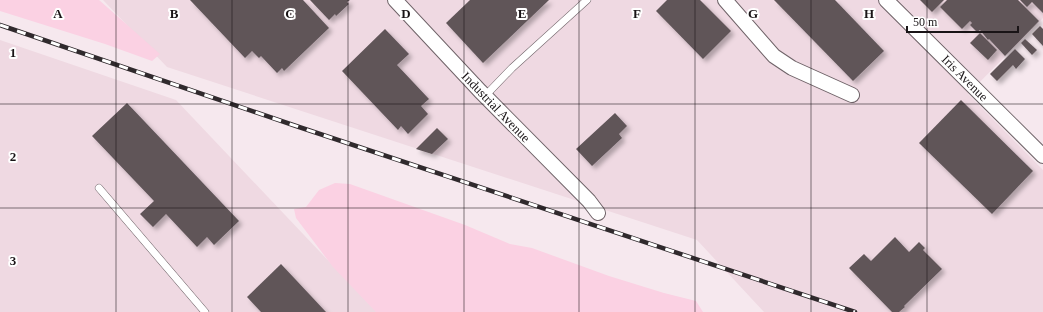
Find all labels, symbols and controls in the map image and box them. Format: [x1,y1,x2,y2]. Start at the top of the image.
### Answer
text: A [53,6,63,21]
text: B [170,6,179,21]
text: C [285,6,295,21]
text: D [401,6,411,21]
text: E [518,6,526,21]
text: F [633,6,641,21]
text: G [748,6,758,21]
text: H [864,6,874,21]
scale bar [907,8,1018,34]
text: 50 m [913,15,938,29]
text: 1 [10,45,16,60]
street label: Iris Avenue [939,52,991,104]
street label: Industrial Avenue [459,69,533,145]
text: 2 [10,149,16,164]
text: 3 [10,253,17,268]

